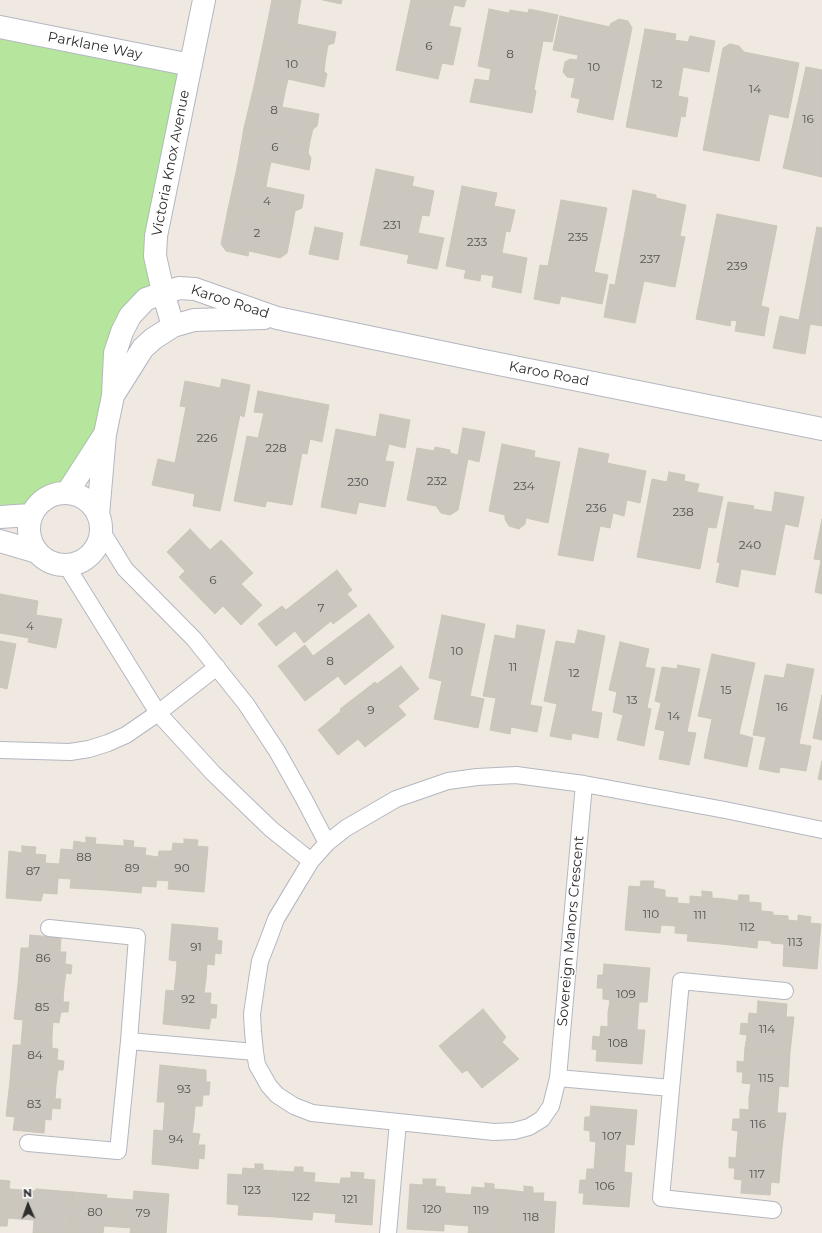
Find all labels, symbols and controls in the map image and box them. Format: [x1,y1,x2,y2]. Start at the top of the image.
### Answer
street label: Parklane Way [46,29,144,63]
house number: 6 [425,39,433,53]
house number: 8 [506,47,514,61]
house number: 10 [286,57,298,71]
house number: 10 [588,60,600,74]
house number: 12 [651,77,663,91]
house number: 14 [749,82,761,96]
street label: Victoria Knox Avenue [149,89,193,237]
house number: 8 [270,103,278,117]
house number: 16 [802,112,814,126]
house number: 6 [271,140,279,154]
house number: 4 [263,194,271,208]
house number: 231 [383,218,401,232]
house number: 2 [254,226,260,240]
house number: 235 [568,230,588,244]
house number: 233 [467,235,487,249]
house number: 237 [640,252,660,266]
house number: 239 [727,259,747,273]
street label: Karoo Road [189,281,271,323]
street label: Karoo Road [508,358,590,390]
house number: 226 [197,431,217,445]
house number: 228 [265,441,287,455]
house number: 232 [427,474,447,488]
house number: 230 [347,475,369,489]
house number: 234 [513,479,535,493]
house number: 236 [586,501,606,515]
house number: 238 [672,505,694,519]
house number: 240 [739,538,761,552]
house number: 6 [209,573,217,587]
house number: 7 [317,601,325,615]
house number: 4 [26,619,34,633]
house number: 10 [451,644,463,658]
house number: 8 [326,654,334,668]
house number: 11 [509,660,517,674]
house number: 12 [568,666,580,680]
house number: 15 [720,683,732,697]
house number: 13 [626,693,638,707]
house number: 16 [776,700,788,714]
house number: 9 [367,703,375,717]
house number: 14 [668,709,680,723]
street label: Sovereign Manors Crescent [554,835,588,1027]
house number: 88 [76,850,92,864]
house number: 89 [125,861,139,875]
house number: 90 [174,861,190,875]
house number: 87 [26,864,40,878]
house number: 110 [643,907,659,921]
house number: 111 [694,908,706,922]
house number: 112 [739,920,755,934]
house number: 113 [787,935,803,949]
house number: 91 [190,940,202,954]
house number: 86 [36,951,50,965]
house number: 109 [616,987,636,1001]
house number: 92 [181,992,195,1006]
house number: 85 [35,1000,49,1014]
house number: 114 [759,1022,775,1036]
house number: 108 [608,1036,628,1050]
house number: 84 [27,1048,43,1062]
house number: 115 [758,1071,774,1085]
house number: 93 [177,1082,191,1096]
house number: 83 [27,1097,41,1111]
house number: 116 [750,1117,766,1131]
house number: 107 [602,1129,622,1143]
house number: 94 [168,1132,184,1146]
house number: 117 [749,1167,765,1181]
house number: 106 [595,1179,615,1193]
house number: 123 [243,1183,261,1197]
north arrow [8,1185,48,1225]
text: N [23,1186,32,1200]
house number: 122 [292,1190,310,1204]
house number: 121 [342,1192,358,1206]
house number: 120 [422,1202,442,1216]
house number: 119 [473,1203,489,1217]
house number: 80 [87,1205,103,1219]
house number: 79 [136,1206,150,1220]
house number: 118 [523,1210,539,1224]

